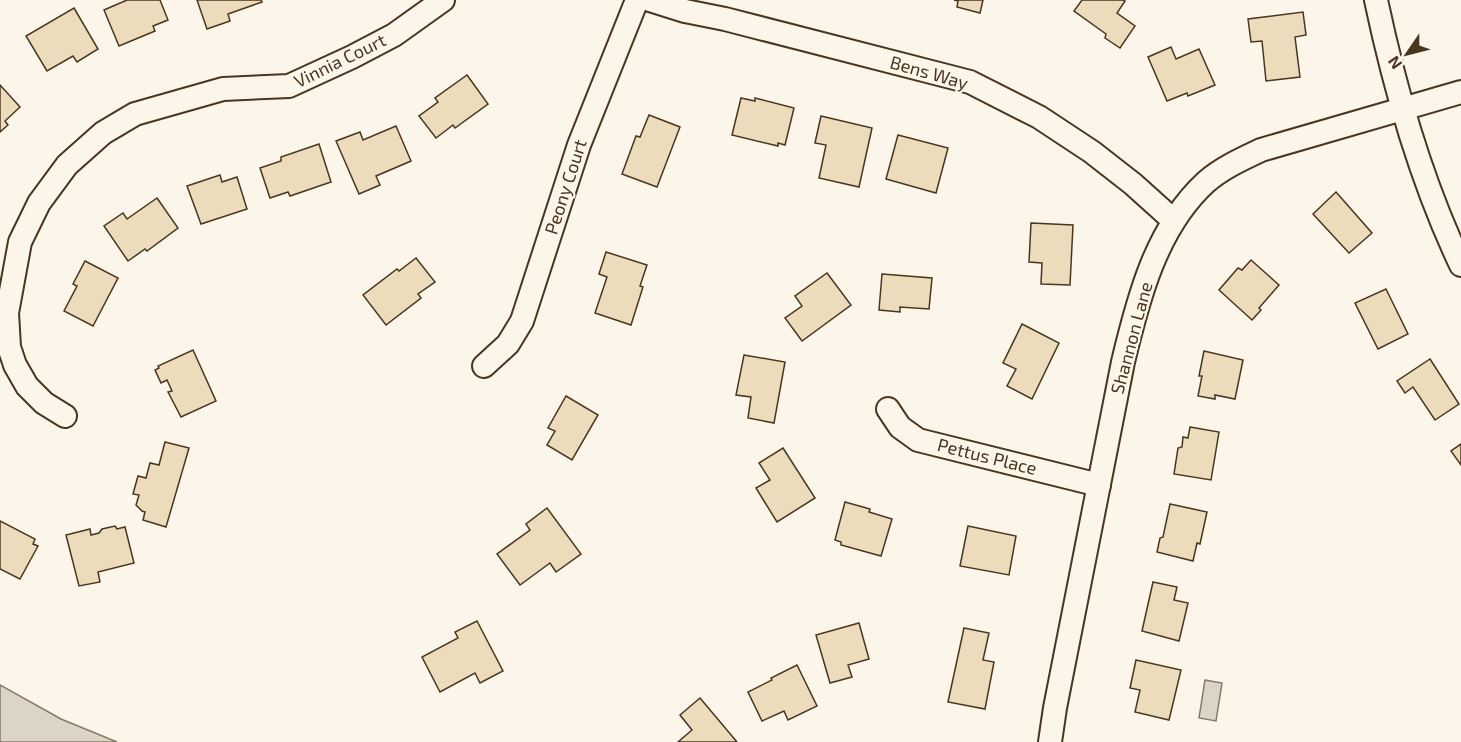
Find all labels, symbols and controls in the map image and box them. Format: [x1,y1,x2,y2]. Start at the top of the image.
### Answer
north arrow [1377,24,1437,84]
street label: Vinnia Court [290,28,389,92]
street label: Bens Way [888,50,971,94]
text: N [1383,53,1405,73]
street label: Peony Court [539,136,591,237]
street label: Shannon Lane [1105,279,1157,396]
street label: Pettus Place [935,433,1039,479]

